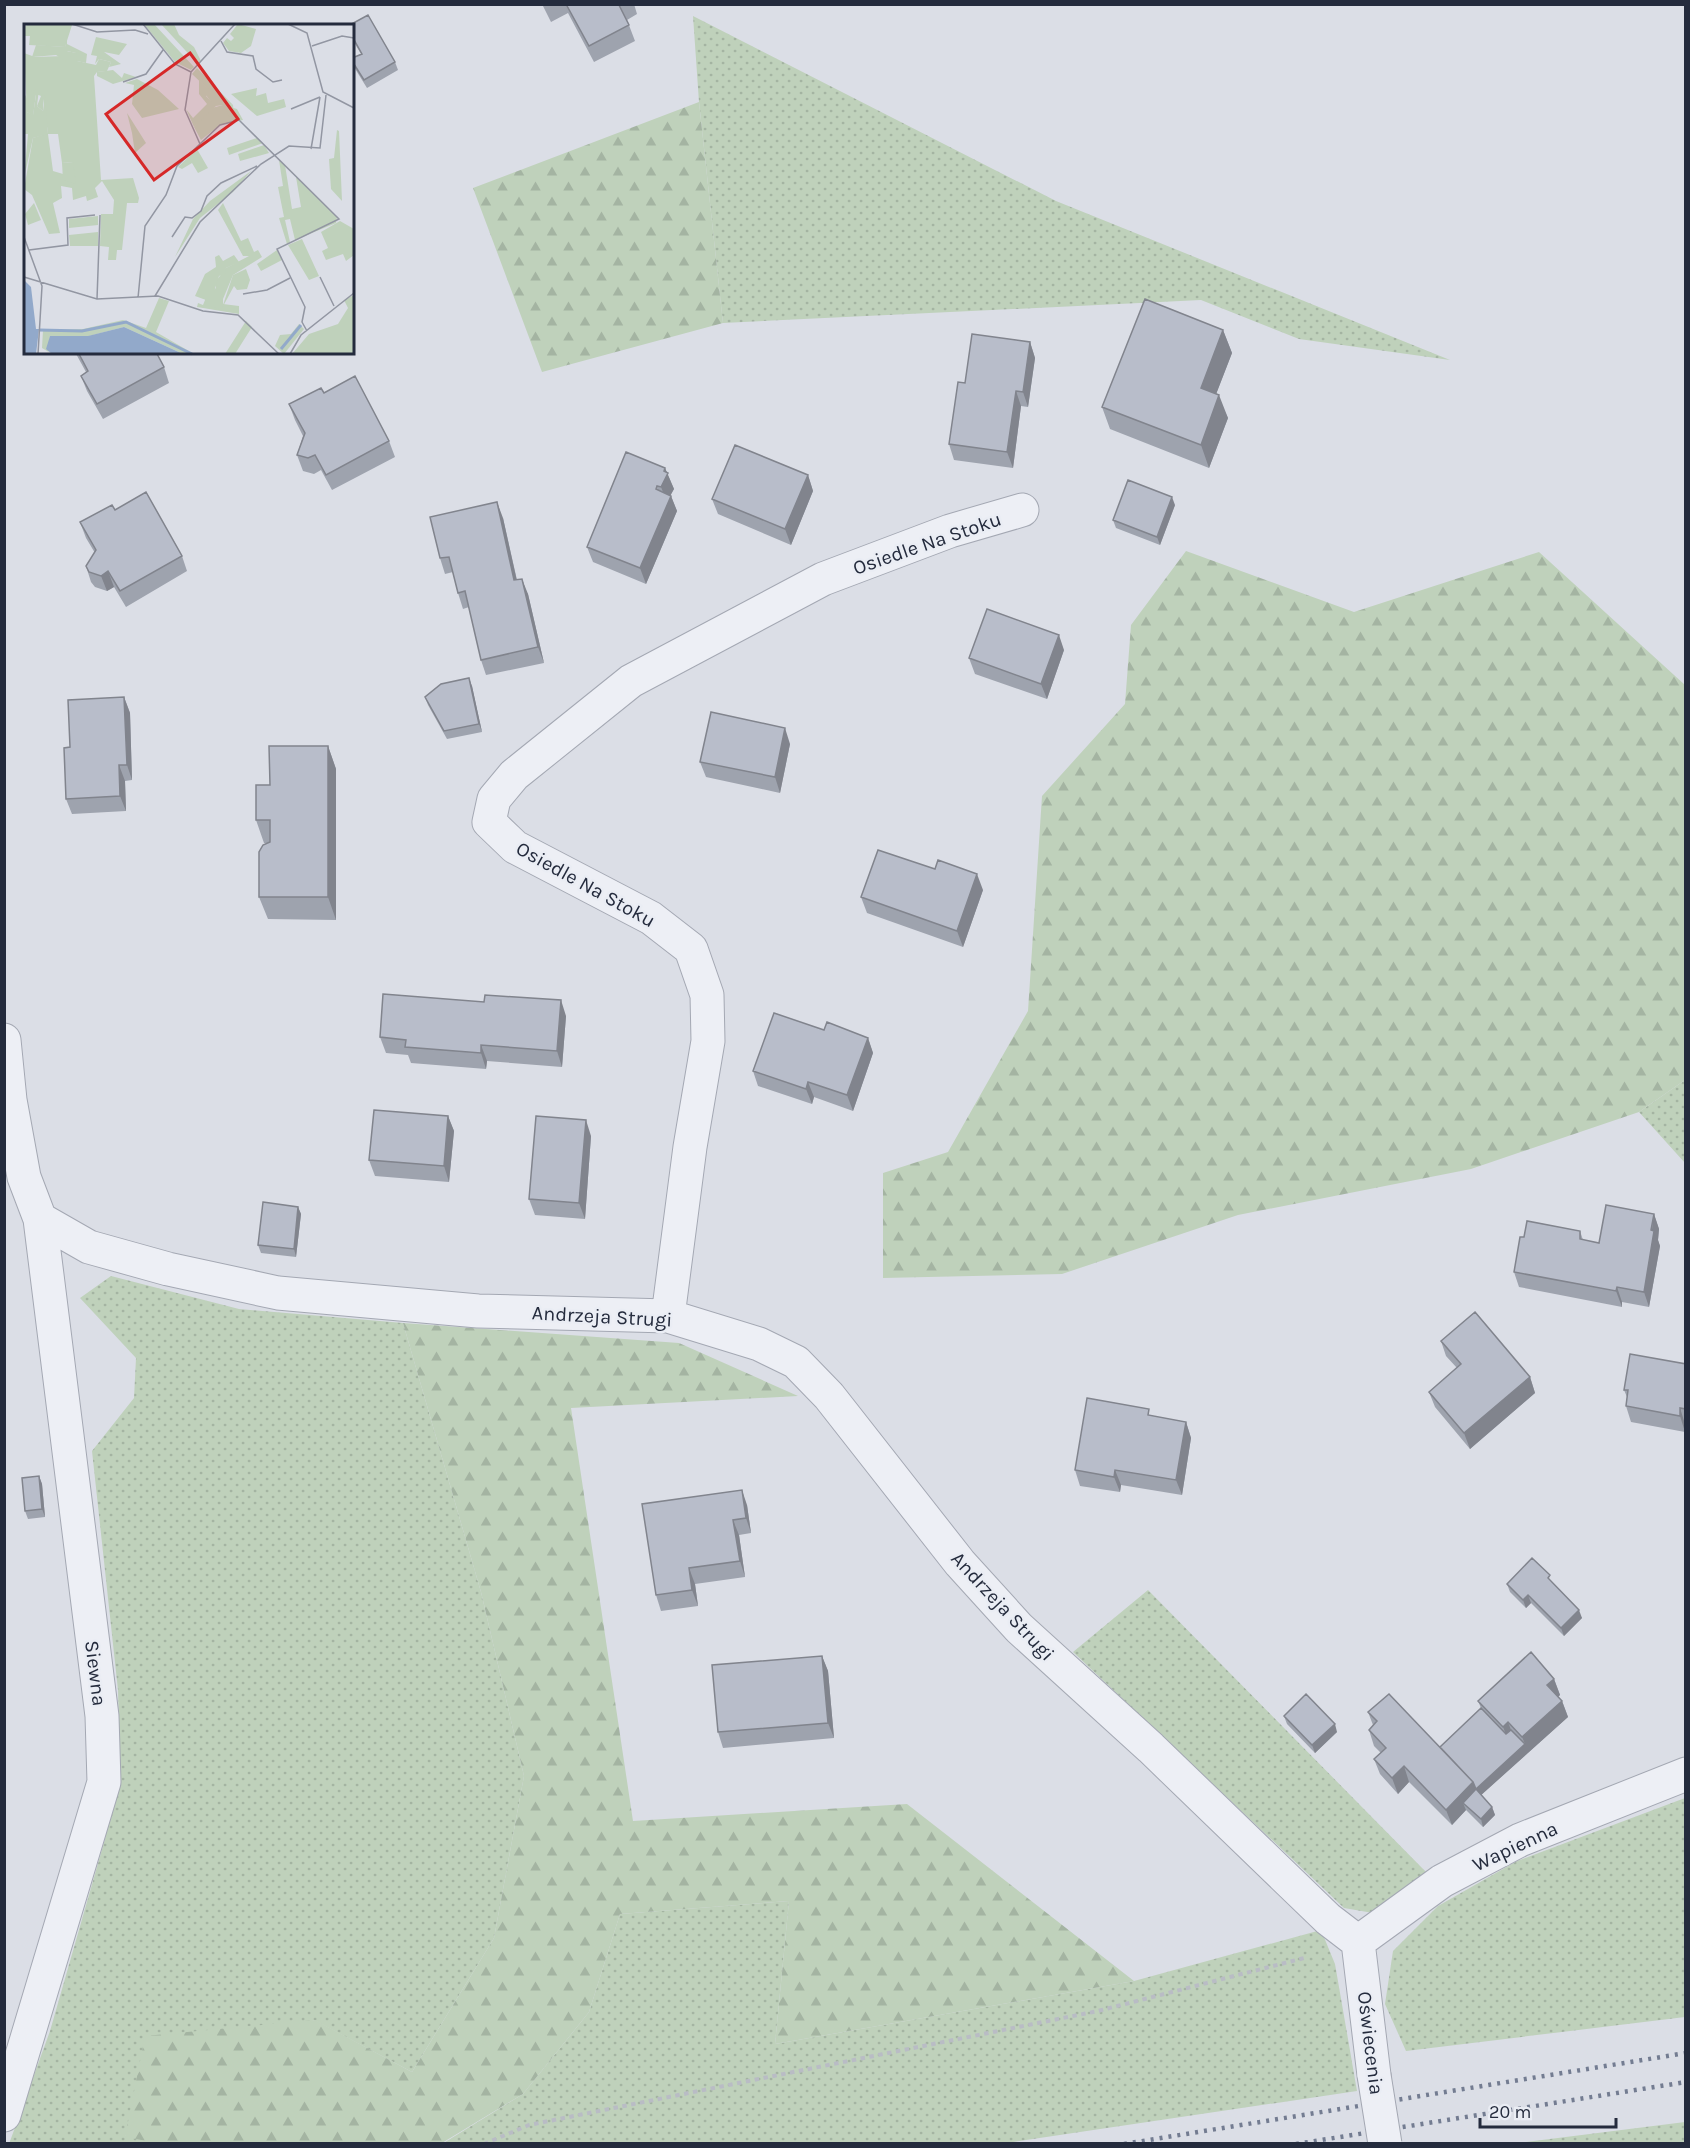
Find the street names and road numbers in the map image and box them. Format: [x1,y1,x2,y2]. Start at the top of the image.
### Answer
street label: Osiedle Na Stoku [850,507,1004,580]
street label: Osiedle Na Stoku [512,837,659,932]
street label: Andrzeja Strugi [531,1301,673,1332]
street label: Andrzeja Strugi [946,1547,1059,1666]
street label: Siewna [80,1639,111,1707]
street label: Wapienna [1469,1817,1561,1876]
street label: Oświecenia [1353,1990,1388,2096]

